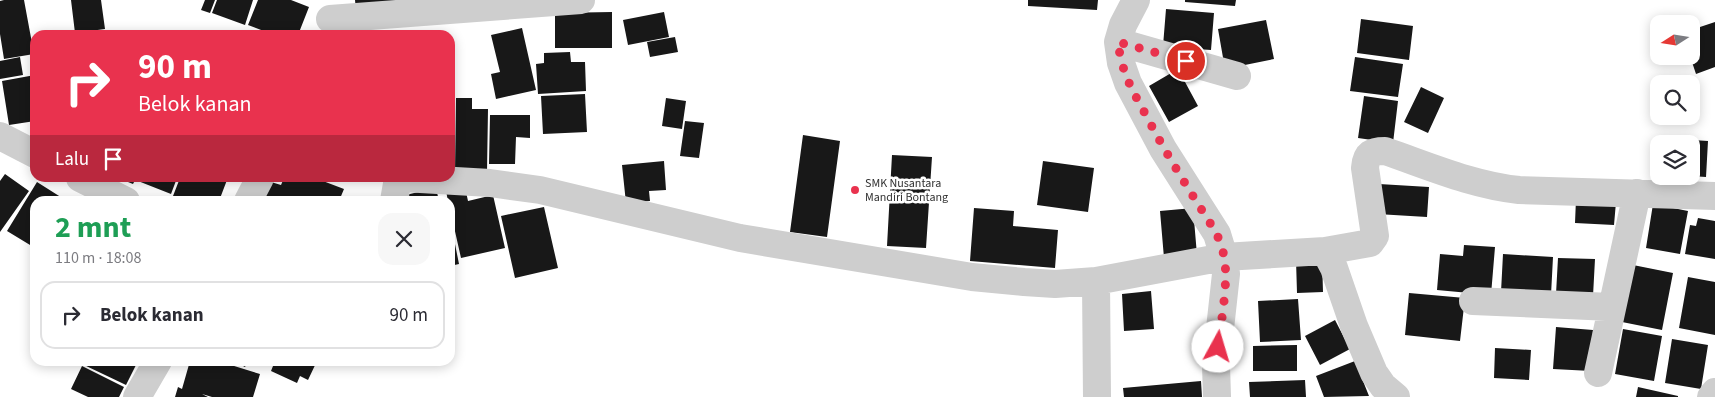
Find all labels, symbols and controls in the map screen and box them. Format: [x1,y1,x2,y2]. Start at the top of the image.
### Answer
north arrow [1650,15,1700,65]
map controls [1650,15,1700,185]
pin [1165,40,1207,82]
text: 90 m [138,42,212,92]
icon: arrive [1172,47,1200,75]
icon: right [55,50,120,115]
button: search [1650,75,1700,125]
text: Belok kanan [138,88,252,120]
button: layers [1650,135,1700,185]
icon: arrive [99,145,127,173]
text: Lalu [55,146,89,173]
place label: SMK Nusantara Mandiri Bontang [865,175,948,206]
marker: SMK Nusantara Mandiri Bontang [849,184,861,196]
text: 2 mnt [55,206,131,249]
button: close [378,213,430,265]
text: 110 m · 18:08 [55,247,142,269]
icon: right [57,301,85,329]
text: Belok kanan [100,302,204,329]
text: 90 m [390,302,428,329]
position arrow [1191,320,1243,372]

